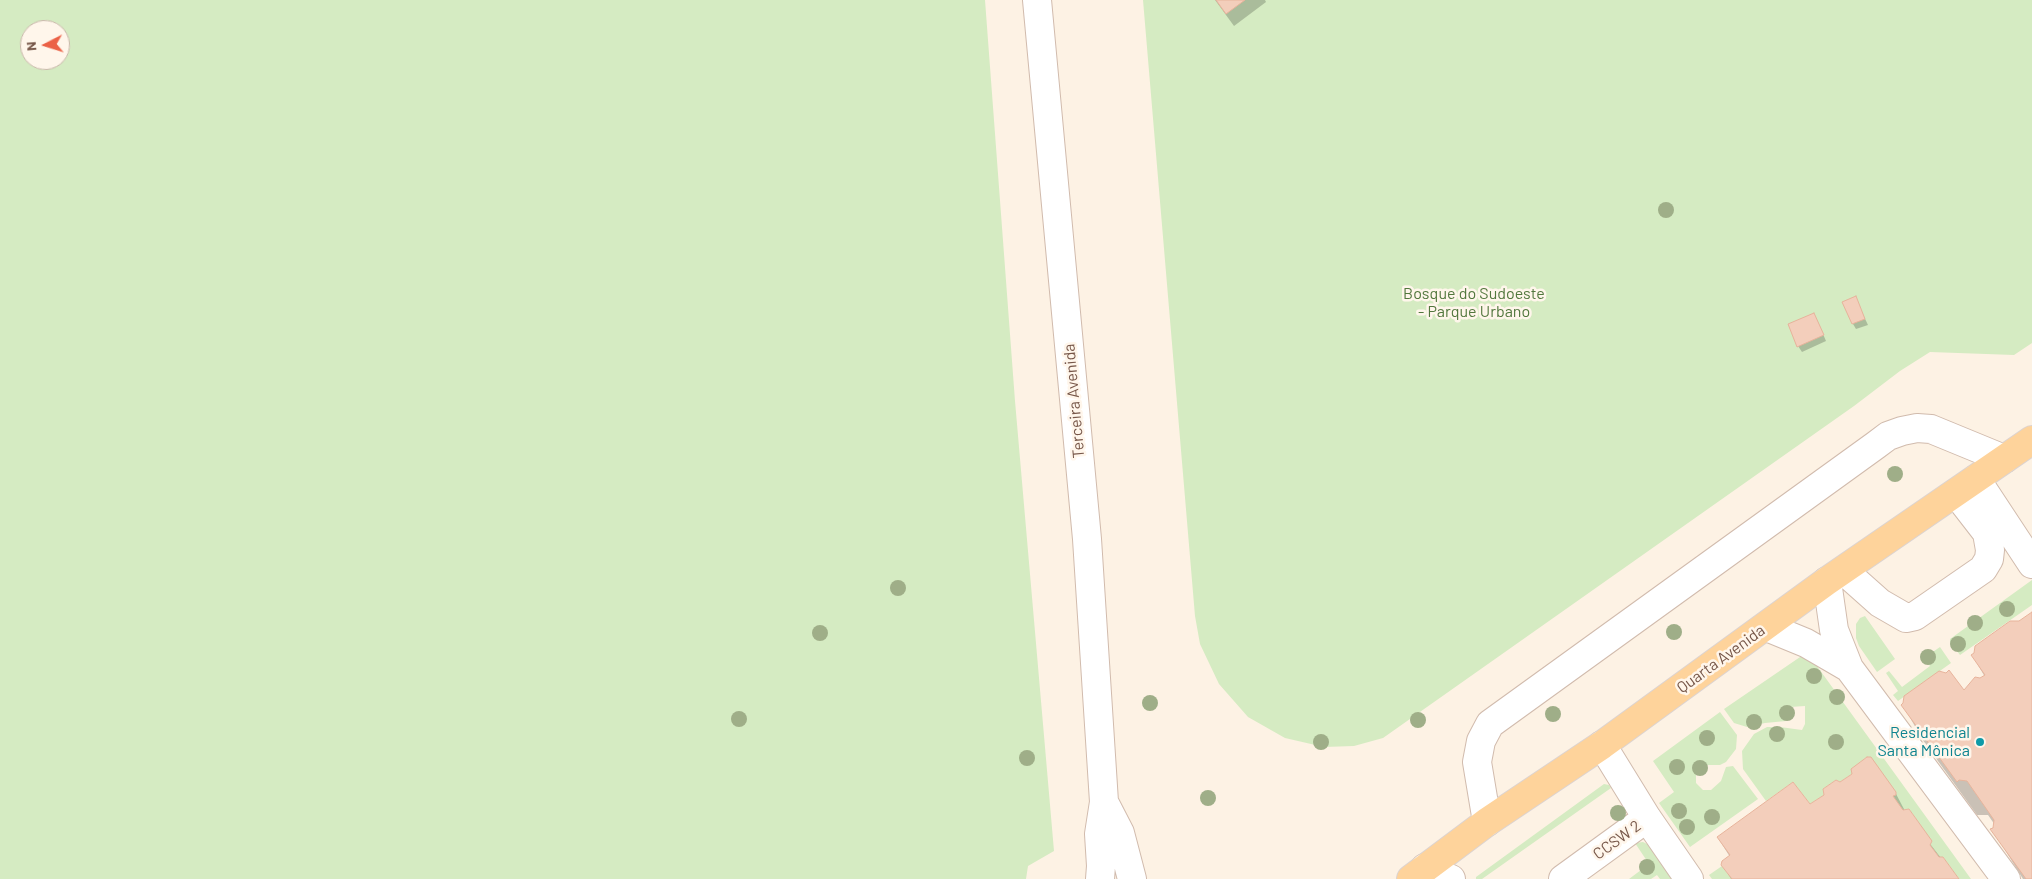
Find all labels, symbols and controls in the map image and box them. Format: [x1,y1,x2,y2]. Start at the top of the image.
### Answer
north arrow [20,20,70,70]
text: N [22,41,39,52]
park label: Bosque do Sudoeste - Parque Urbano [1403,284,1545,322]
street label: Terceira Avenida [1059,343,1089,459]
street label: Quarta Avenida [1673,621,1769,697]
place label: Residencial Santa Mônica [1877,723,1970,761]
marker: Residencial Santa Mônica [1974,736,1986,748]
street label: CCSW 2 [1589,816,1645,864]

